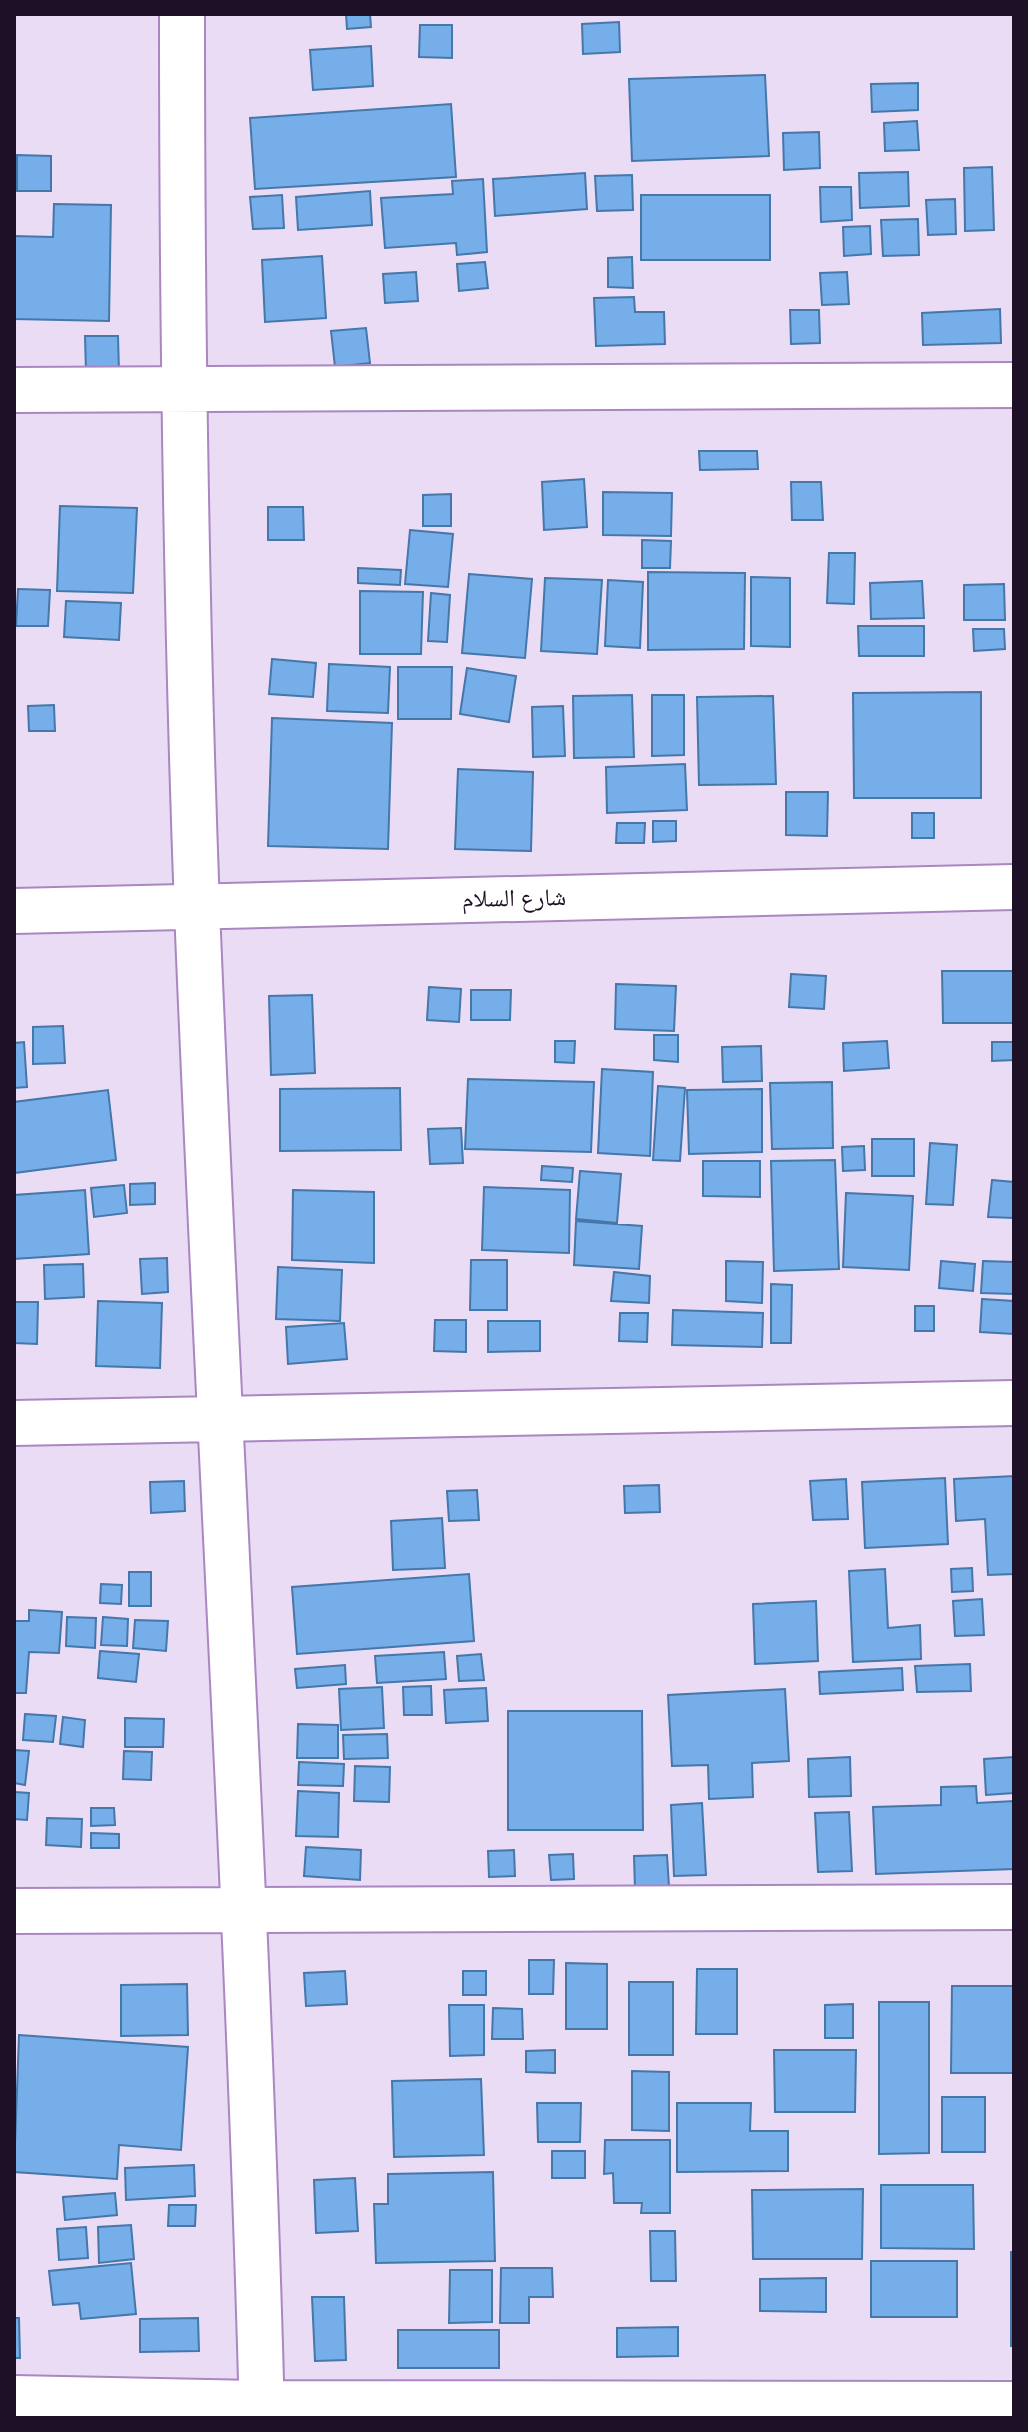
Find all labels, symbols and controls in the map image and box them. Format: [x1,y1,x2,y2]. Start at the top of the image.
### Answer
street label: شارع السلام [462,884,566,916]

